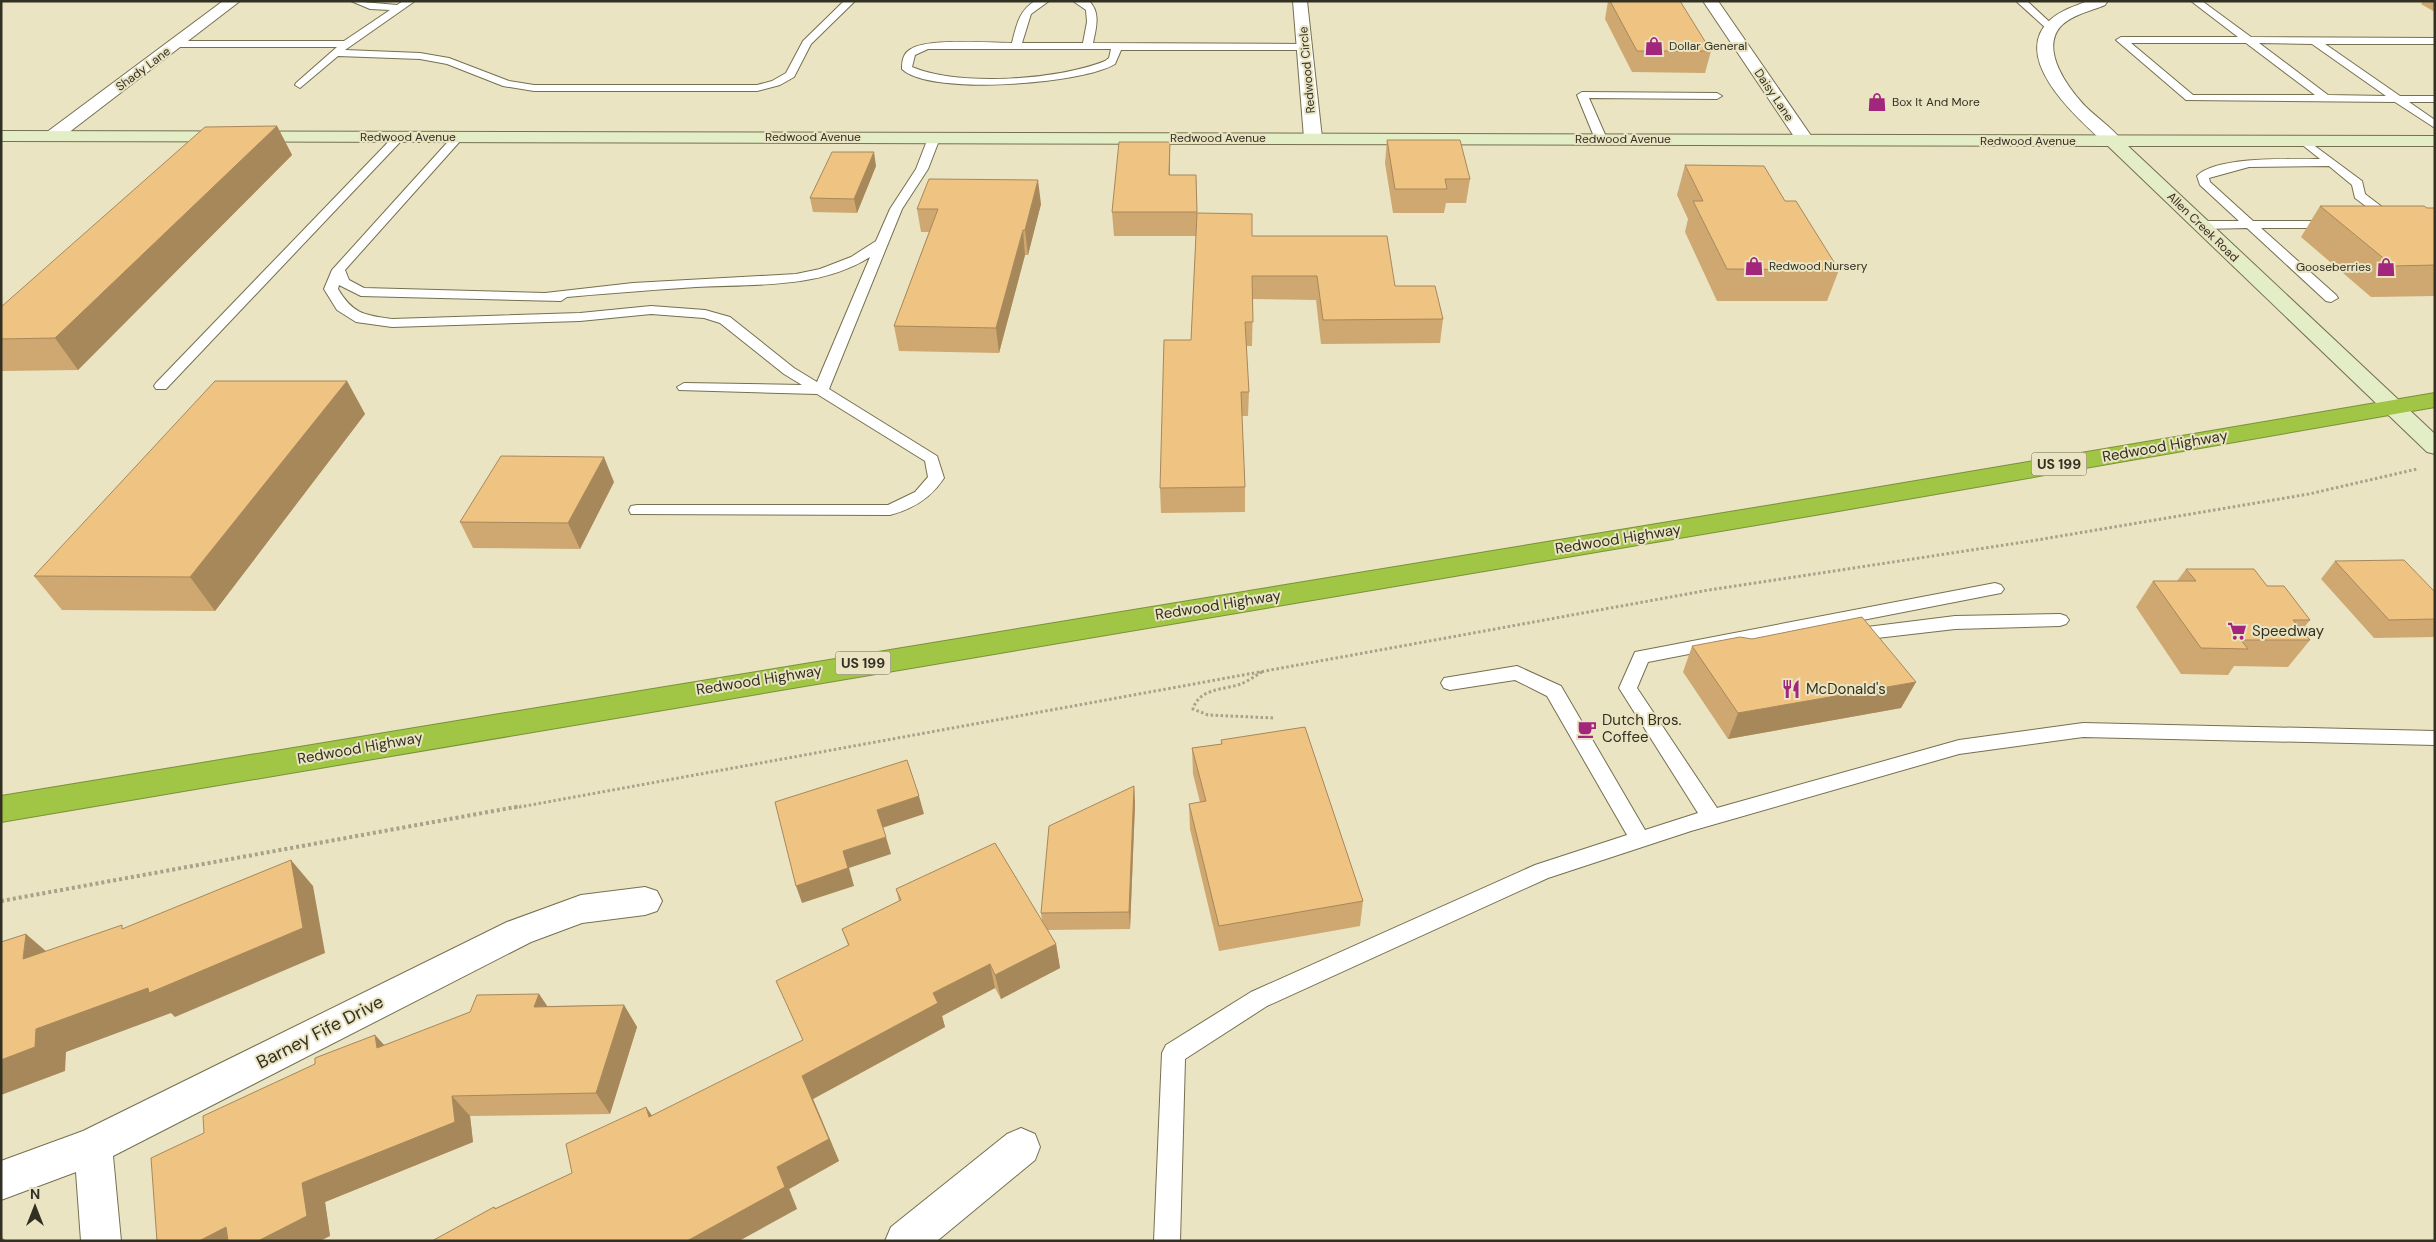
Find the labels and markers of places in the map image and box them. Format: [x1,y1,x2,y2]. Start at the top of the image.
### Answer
shop icon: Dollar General [1643,35,1665,57]
place label: Dollar General [1669,38,1747,54]
shop icon: Box It And More [1866,91,1888,113]
place label: Box It And More [1892,94,1980,110]
shop icon: Redwood Nursery [1743,255,1765,277]
shop icon: Gooseberries [2375,256,2397,278]
place label: Redwood Nursery [1769,258,1868,274]
place label: Gooseberries [2296,259,2371,275]
supermarket icon: Speedway [2226,620,2248,642]
place label: Speedway [2252,621,2325,641]
restaurant icon: McDonald's [1780,678,1802,700]
place label: McDonald's [1806,679,1886,699]
place label: Dutch Bros. Coffee [1602,710,1682,747]
cafe icon: Dutch Bros. Coffee [1576,718,1598,740]

